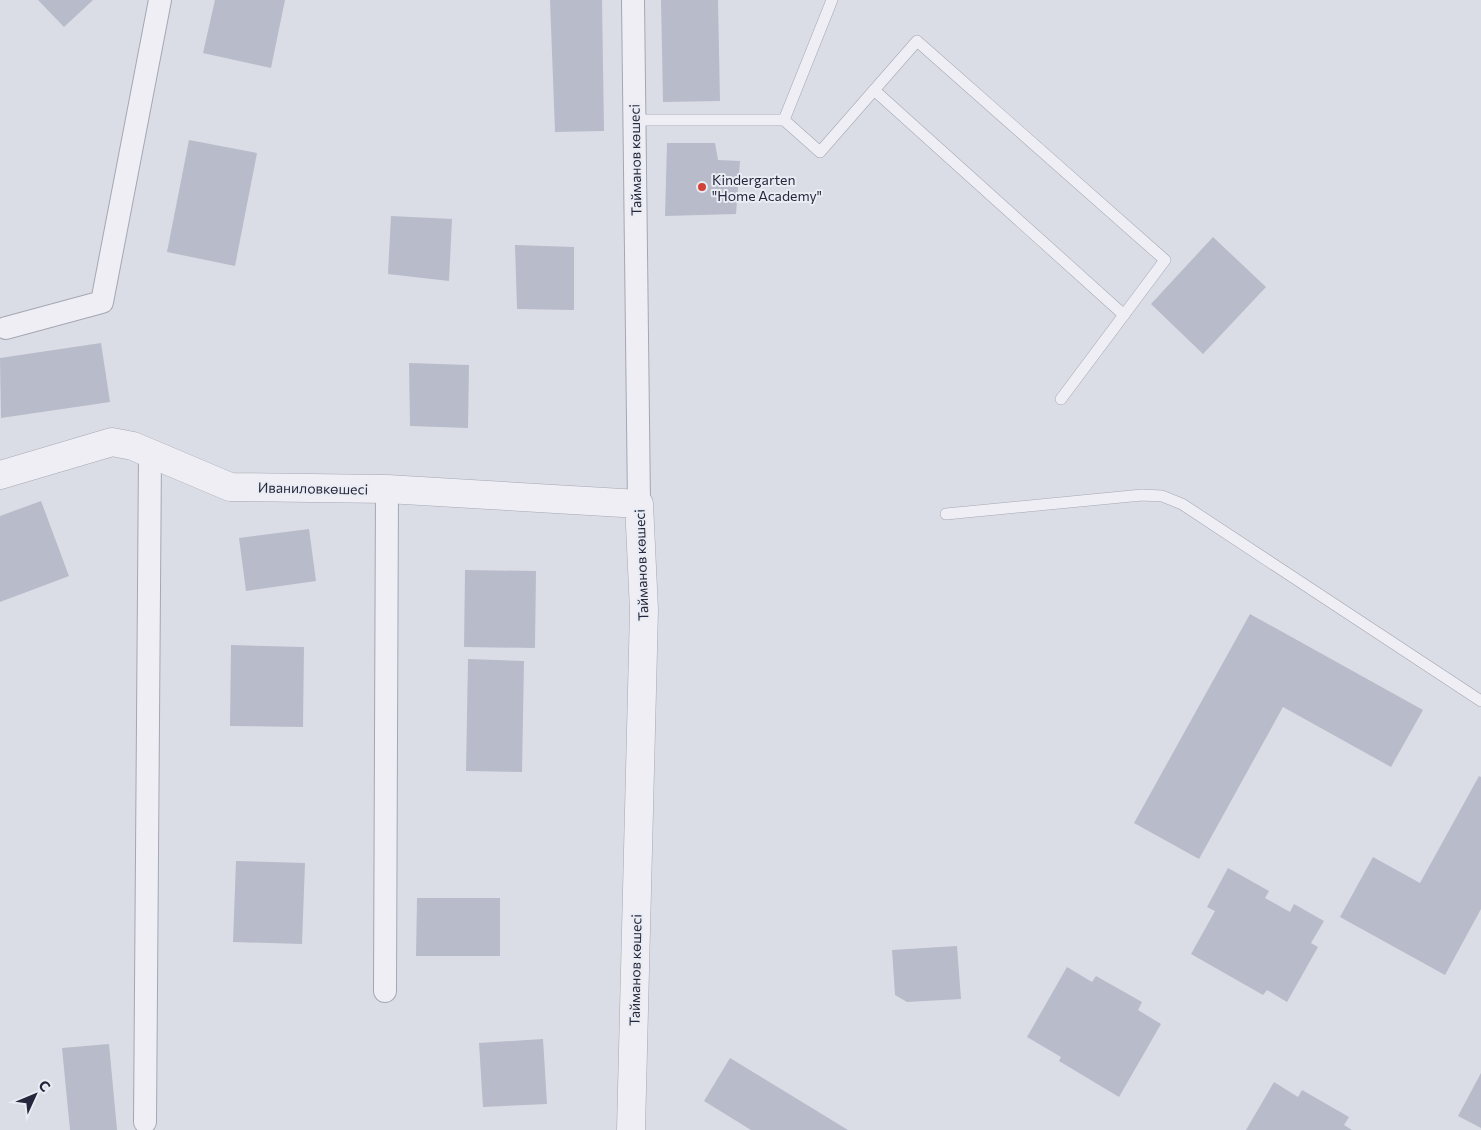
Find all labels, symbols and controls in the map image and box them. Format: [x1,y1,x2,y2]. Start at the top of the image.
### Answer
street label: Тайманов көшесі [626,104,644,216]
place label: Kindergarten "Home Academy" [712,171,822,204]
marker: Kindergarten "Home Academy" [696,181,708,193]
street label: Иваниловкөшесі [258,479,368,497]
street label: Тайманов көшесі [631,509,651,621]
street label: Тайманов көшесі [626,914,644,1026]
north arrow [10,1070,60,1120]
text: С [35,1076,54,1095]

